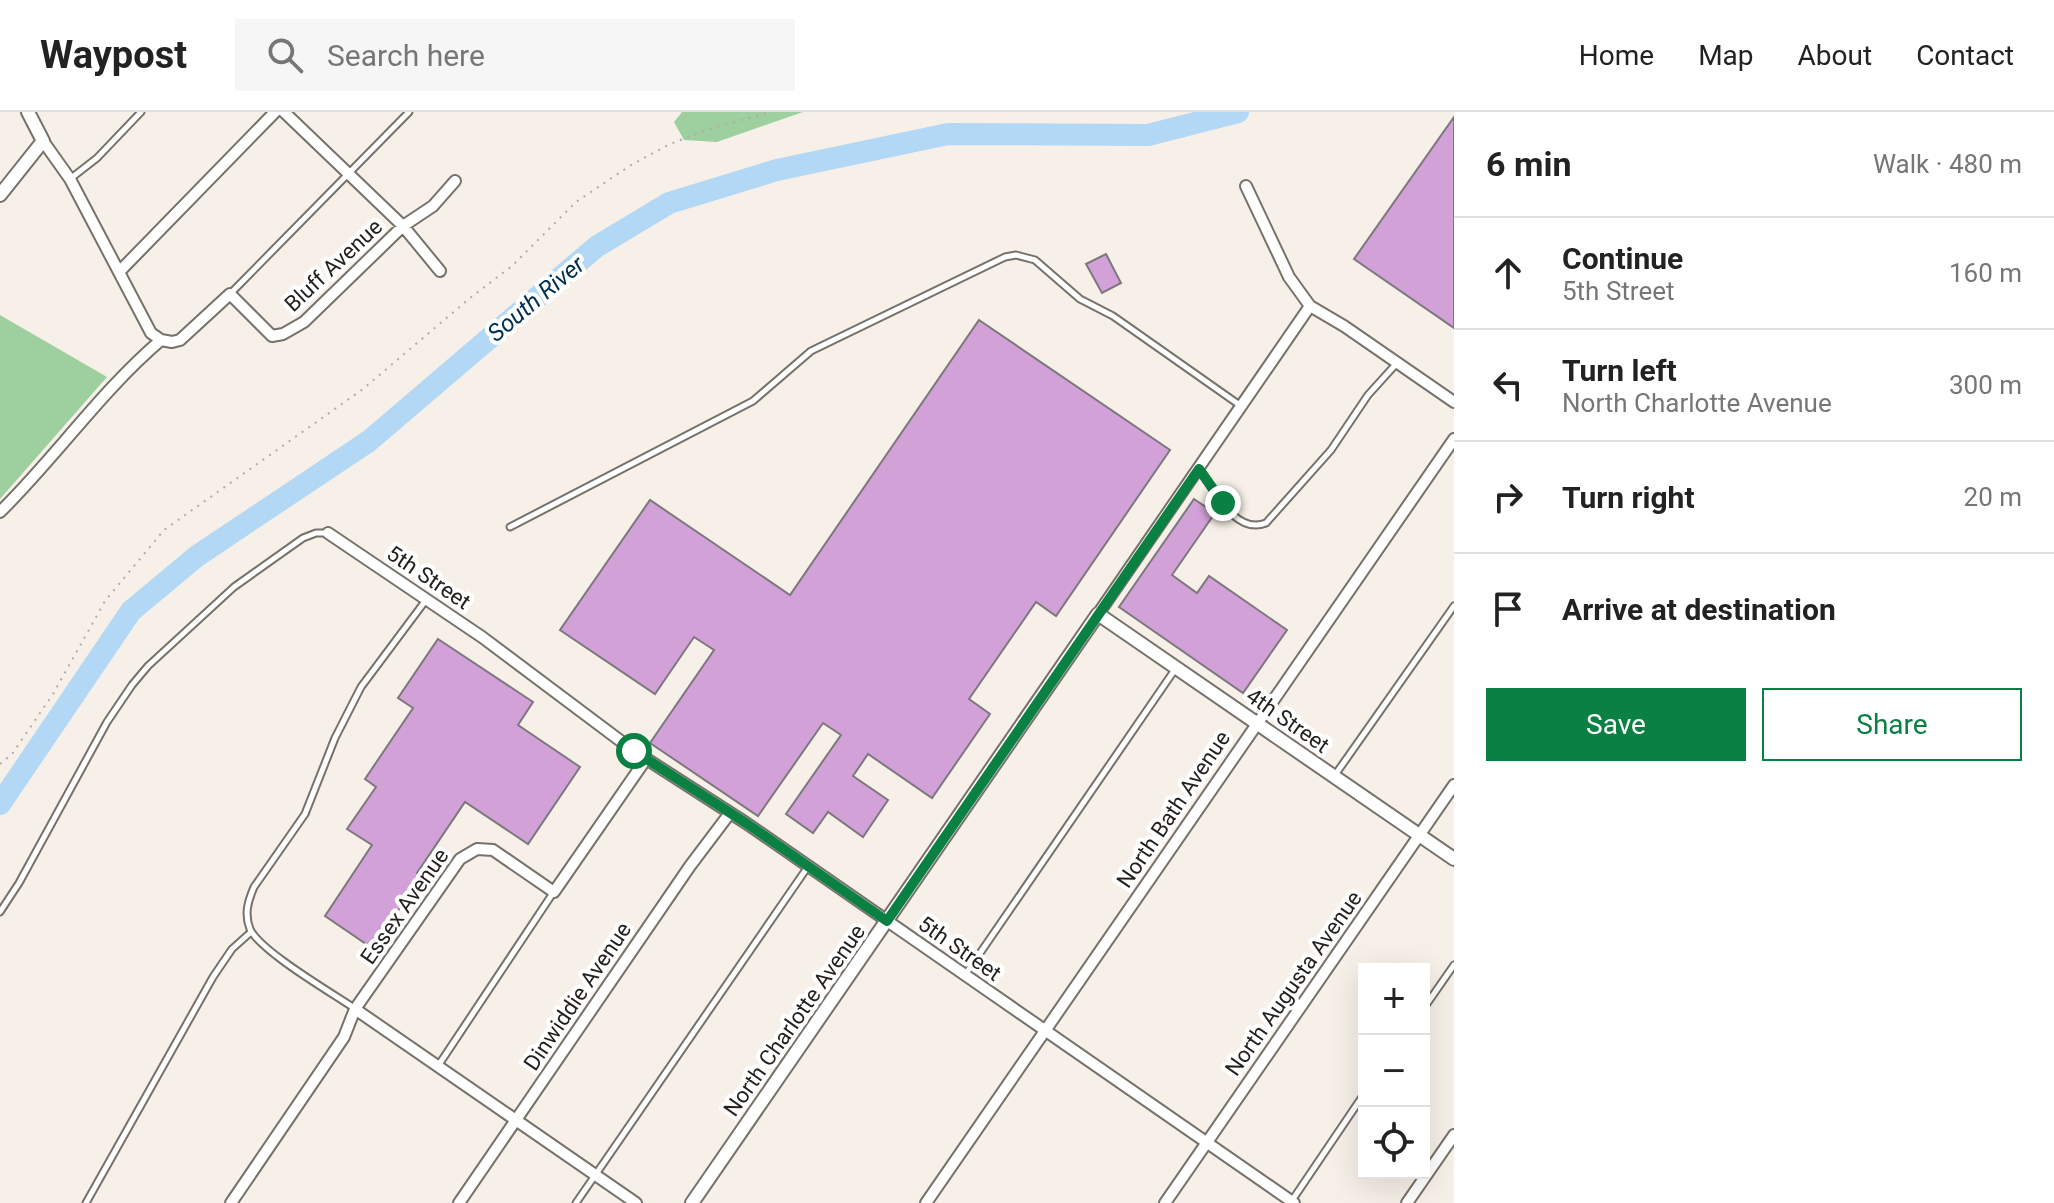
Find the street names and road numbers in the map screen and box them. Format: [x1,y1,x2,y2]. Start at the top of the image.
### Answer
street label: Bluff Avenue [280,214,387,317]
street label: 5th Street [382,540,475,614]
street label: 4th Street [1242,683,1334,758]
street label: North Bath Avenue [1112,726,1235,892]
street label: Essex Avenue [355,844,453,969]
street label: North Augusta Avenue [1220,886,1367,1080]
street label: 5th Street [914,911,1006,986]
street label: Dinwiddie Avenue [519,918,636,1075]
street label: North Charlotte Avenue [719,920,870,1121]

